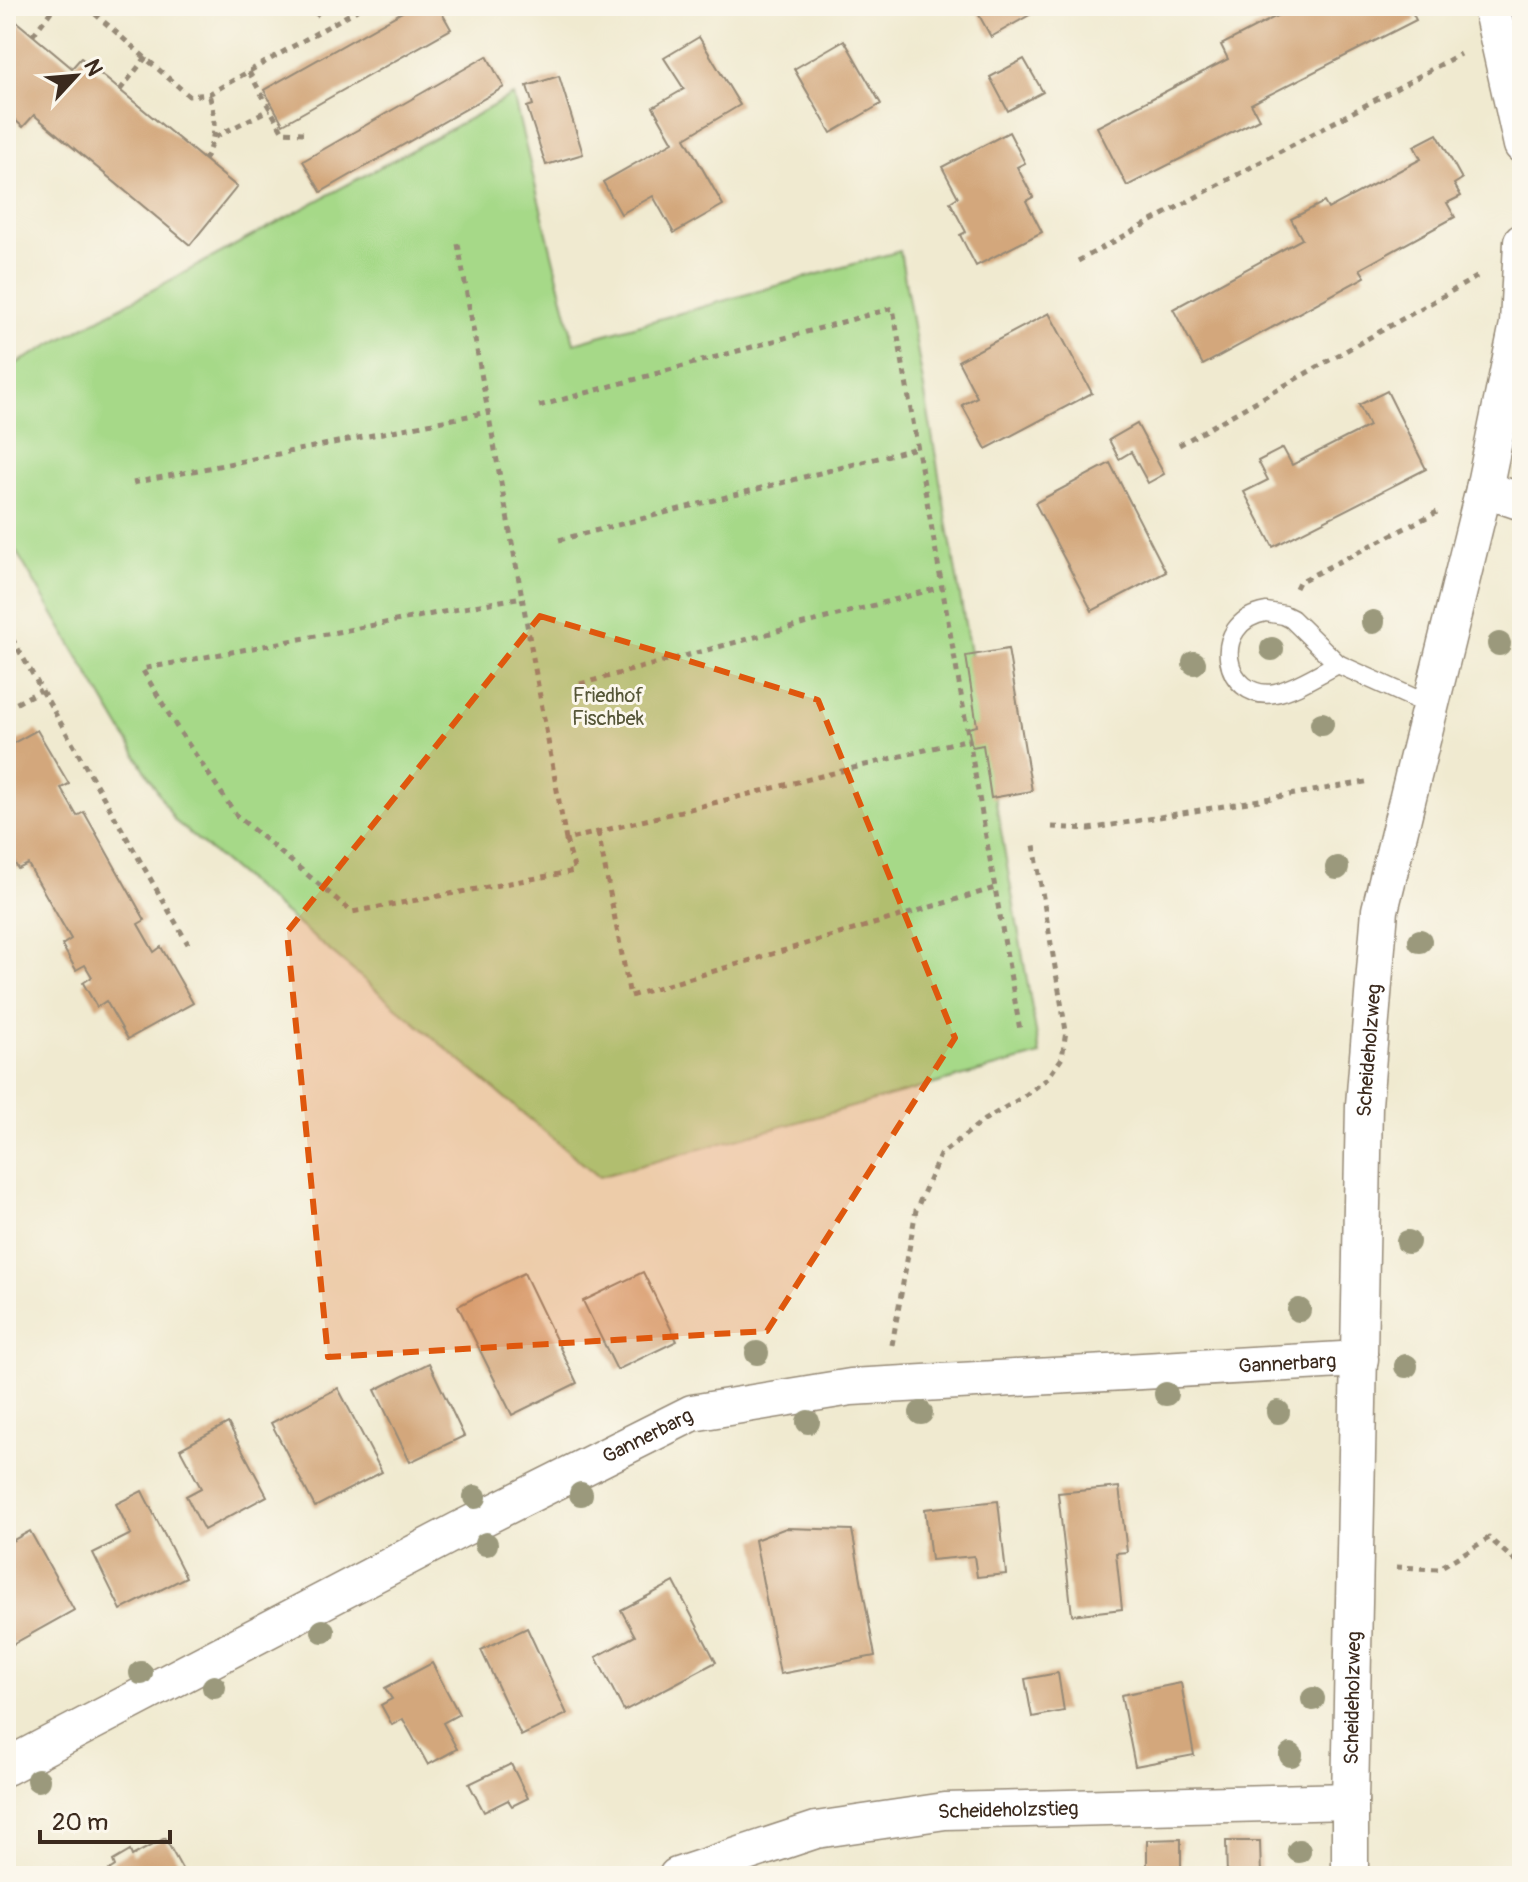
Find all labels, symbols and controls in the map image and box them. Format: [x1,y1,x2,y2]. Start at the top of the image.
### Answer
north arrow [36,36,116,116]
text: N [77,55,109,81]
park label: Friedhof Fischbek [572,683,645,731]
street label: Scheideholzweg [1352,983,1387,1117]
street label: Gannerbarg [1238,1348,1337,1379]
street label: Gannerbarg [598,1403,697,1469]
street label: Scheideholzweg [1339,1631,1366,1765]
scale bar [40,1794,170,1844]
street label: Scheideholzstieg [936,1796,1079,1825]
text: 20 m [52,1808,108,1837]

